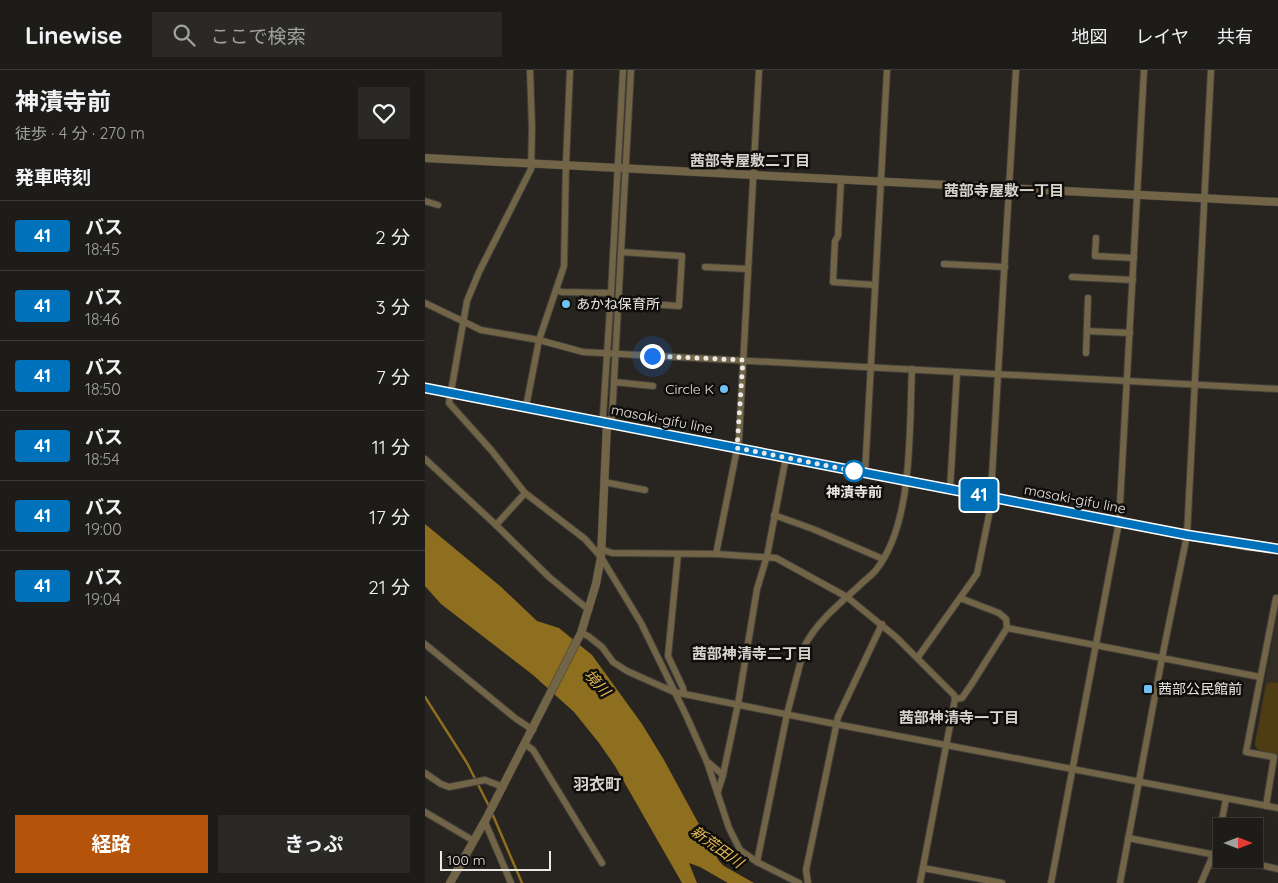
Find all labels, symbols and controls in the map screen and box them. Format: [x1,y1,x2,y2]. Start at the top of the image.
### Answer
search box [152,12,502,57]
text: Linewise [25,20,122,50]
icon: search [170,21,198,49]
text: ここで検索 [210,24,305,48]
text: 地図 [1072,25,1108,48]
text: レイヤ [1136,25,1189,48]
text: 共有 [1217,25,1253,48]
text: 神漬寺前 [15,86,111,116]
button: heart [358,87,410,139]
text: 徒歩 · 4 分 · 270 m [15,123,145,143]
district label: 茜部寺屋敷二丁目 [690,151,810,170]
text: 発車時刻 [15,165,91,189]
district label: 茜部寺屋敷一丁目 [944,181,1064,200]
text: バス [85,215,123,239]
text: 41 [34,224,51,247]
text: 2 分 [375,225,410,249]
text: 18:45 [85,239,120,259]
text: バス [85,285,123,309]
text: 41 [34,294,51,317]
text: 3 分 [376,295,410,319]
place label: あかね保育所 [576,295,660,313]
marker: あかね保育所 [560,298,572,310]
text: 18:46 [85,309,120,329]
your location [640,344,665,369]
text: バス [85,355,123,379]
text: 41 [34,364,51,387]
text: 7 分 [376,365,410,389]
text: 18:50 [85,379,121,399]
place label: Circle K [665,380,714,398]
marker: Circle K [718,383,730,395]
street label: masaki-gifu line [610,400,714,438]
text: バス [85,425,123,449]
text: 41 [34,434,51,457]
text: 11 分 [372,435,410,459]
text: 18:54 [85,449,120,469]
marker: 神漬寺前 [843,460,865,482]
line badge: 41 [957,479,1001,511]
street label: masaki-gifu line [1023,480,1127,518]
place label: 神漬寺前 [826,483,882,501]
text: 41 [970,483,988,506]
text: バス [85,495,123,519]
text: 41 [34,504,51,527]
text: 17 分 [369,505,410,529]
text: 19:00 [85,519,122,539]
text: バス [85,565,123,589]
text: 41 [34,574,51,597]
text: 21 分 [368,575,410,599]
text: 19:04 [85,589,121,609]
district label: 茜部神清寺二丁目 [692,644,812,663]
water label: 境川 [580,665,616,702]
place label: 茜部公民館前 [1158,680,1242,698]
marker: 茜部公民館前 [1142,683,1154,695]
district label: 茜部神清寺一丁目 [899,708,1019,727]
district label: 羽衣町 [573,774,621,794]
button: 経路 [15,815,208,873]
button: きっぷ [218,815,410,873]
north arrow [1213,818,1263,868]
map controls [1213,818,1263,868]
water label: 新荒田川 [687,821,749,873]
scale bar [440,848,551,871]
text: 100 m [447,851,485,869]

